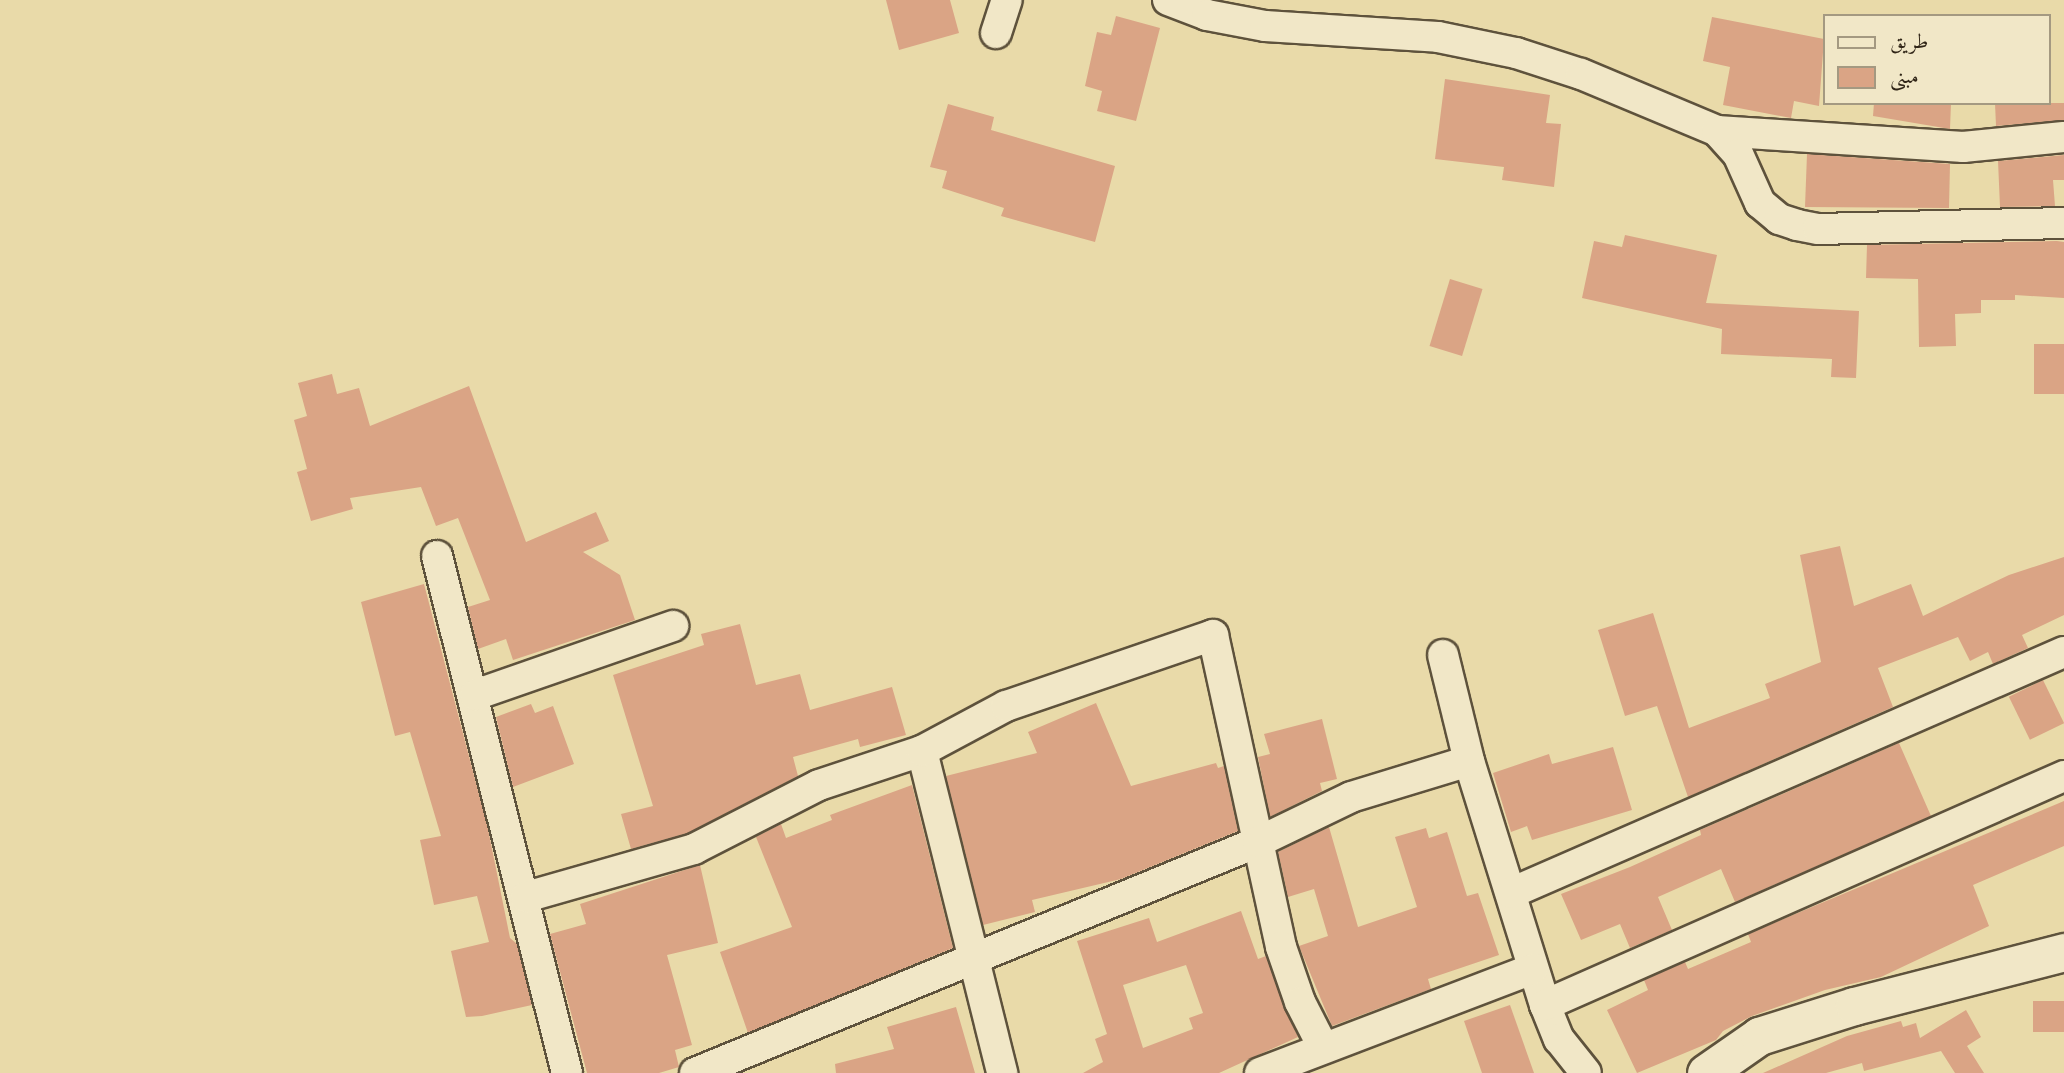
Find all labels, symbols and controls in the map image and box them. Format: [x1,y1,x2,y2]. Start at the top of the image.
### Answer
legend [1822,14,2050,105]
text: طريق [1890,25,1928,56]
text: مبنى [1890,60,1919,91]

